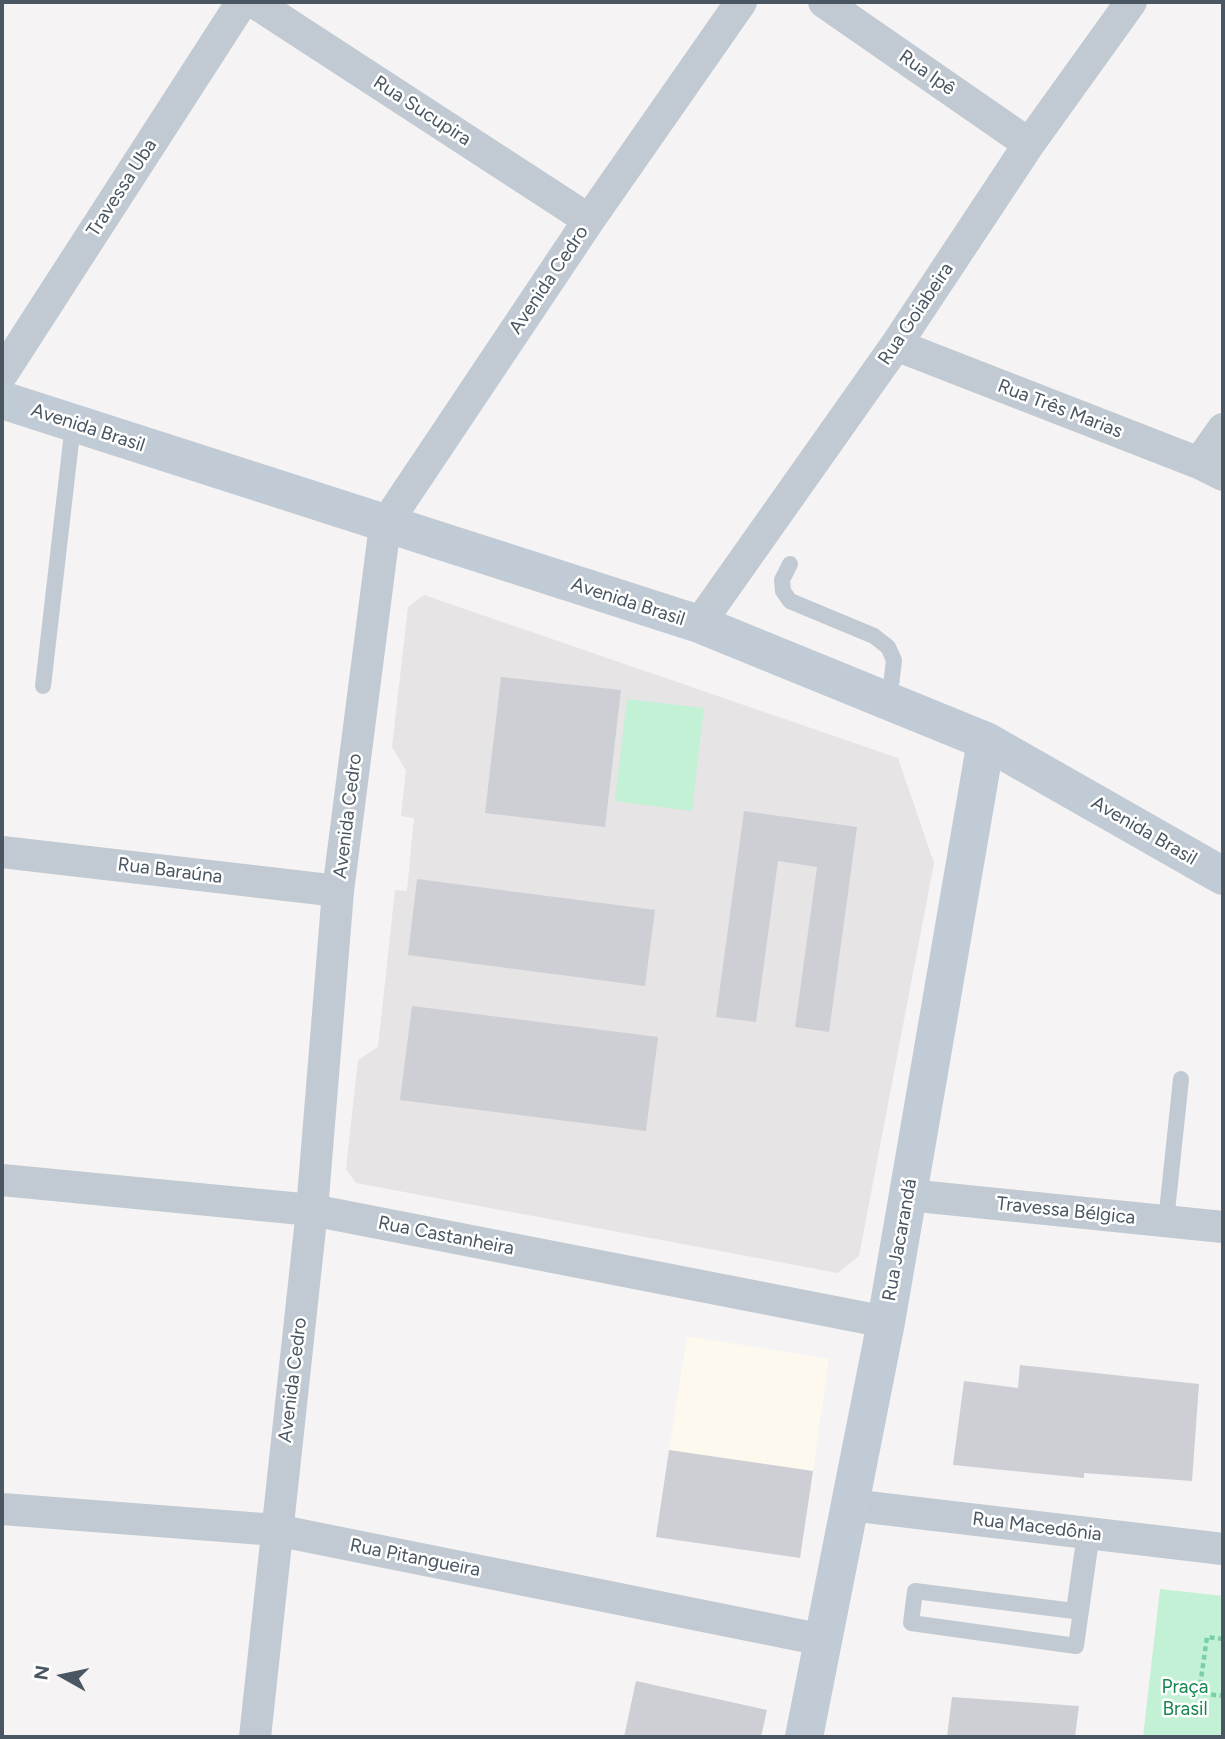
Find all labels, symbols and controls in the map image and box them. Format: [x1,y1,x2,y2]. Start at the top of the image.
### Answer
street label: Rua Ipê [894,45,960,101]
street label: Rua Sucupira [369,71,475,151]
street label: Travessa Uba [82,135,162,241]
street label: Avenida Cedro [504,221,594,339]
street label: Rua Goiabeira [873,259,959,369]
street label: Rua Três Marias [994,375,1126,443]
street label: Avenida Brasil [28,399,148,457]
street label: Avenida Brasil [568,573,688,631]
street label: Avenida Cedro [329,752,367,880]
street label: Avenida Brasil [1087,792,1201,870]
street label: Rua Baraúna [116,853,224,889]
street label: Rua Jacarandá [878,1177,922,1303]
street label: Travessa Bélgica [995,1192,1137,1230]
street label: Rua Castanheira [376,1212,516,1260]
street label: Avenida Cedro [274,1316,312,1444]
street label: Rua Macedônia [971,1508,1103,1546]
street label: Rua Pitangueira [348,1534,482,1582]
north arrow [28,1641,98,1711]
text: N [29,1664,54,1682]
park label: Praça Brasil [1161,1676,1209,1720]

